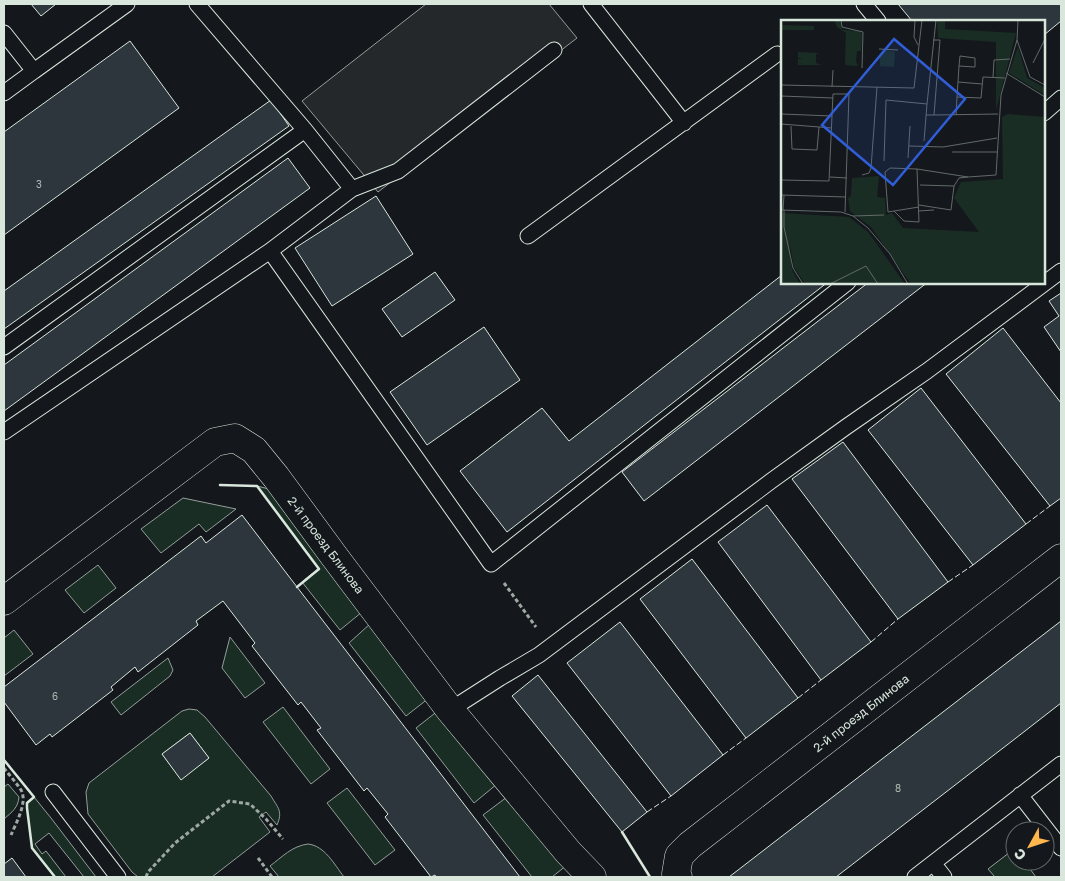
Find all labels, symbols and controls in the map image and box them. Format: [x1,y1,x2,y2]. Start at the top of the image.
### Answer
inset map [781,20,1045,284]
house number: 3 [36,178,42,190]
street label: 2-й проезд Блинова [285,494,367,596]
street label: 2-й проезд Блинова [810,671,912,755]
house number: 6 [52,690,58,702]
house number: 8 [895,782,901,794]
north arrow [1005,821,1055,871]
text: С [1010,845,1029,864]

